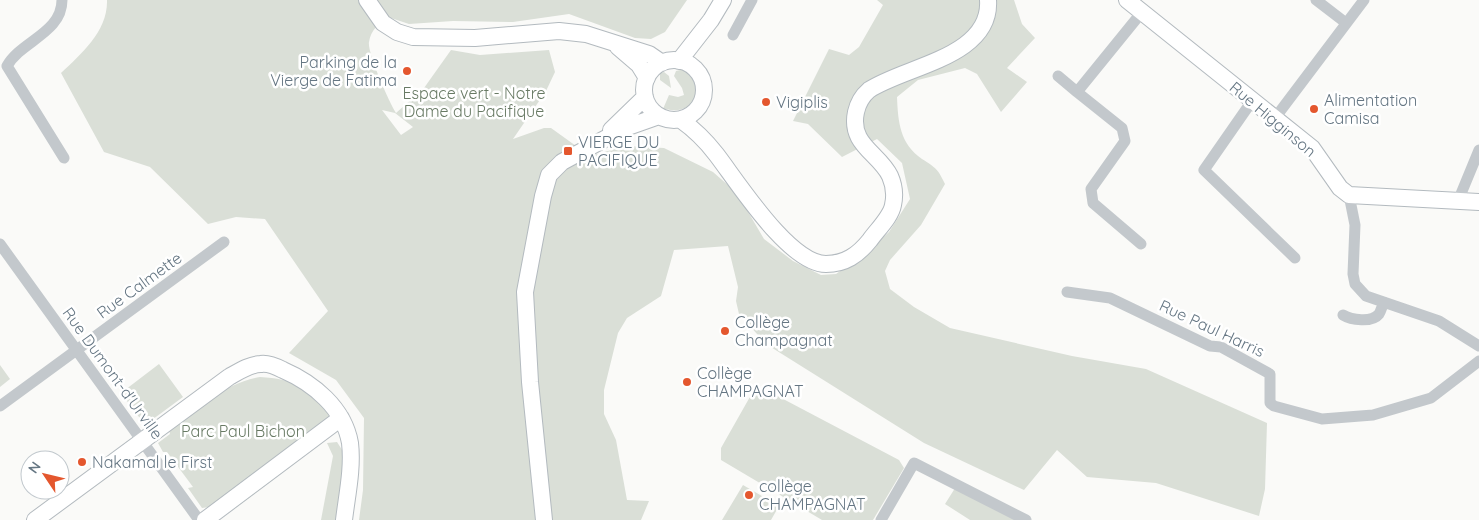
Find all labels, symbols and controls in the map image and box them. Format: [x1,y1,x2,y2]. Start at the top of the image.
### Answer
place label: Parking de la Vierge de Fatima [270,52,397,90]
marker: Parking de la Vierge de Fatima [401,65,413,77]
street label: Rue Higginson [1226,77,1320,161]
park label: Espace vert - Notre Dame du Pacifique [402,83,546,121]
place label: Alimentation Camisa [1324,90,1417,128]
place label: Vigiplis [776,92,828,112]
marker: Vigiplis [760,96,772,108]
marker: Alimentation Camisa [1308,103,1320,115]
place label: VIERGE DU PACIFIQUE [578,132,660,170]
marker: VIERGE DU PACIFIQUE [562,145,574,157]
street label: Rue Calmette [93,247,185,323]
street label: Rue Paul Harris [1156,295,1268,361]
street label: Rue Dumont-d'Urville [58,303,168,443]
place label: Collège Champagnat [735,312,833,350]
marker: Collège Champagnat [719,325,731,337]
place label: Collège CHAMPAGNAT [697,363,804,401]
marker: Collège CHAMPAGNAT [681,376,693,388]
park label: Parc Paul Bichon [181,421,305,441]
north arrow [20,450,70,500]
place label: Nakamal le First [92,452,212,472]
marker: Nakamal le First [76,456,88,468]
text: N [24,458,45,477]
place label: collège CHAMPAGNAT [759,476,866,514]
marker: collège CHAMPAGNAT [743,489,755,501]

